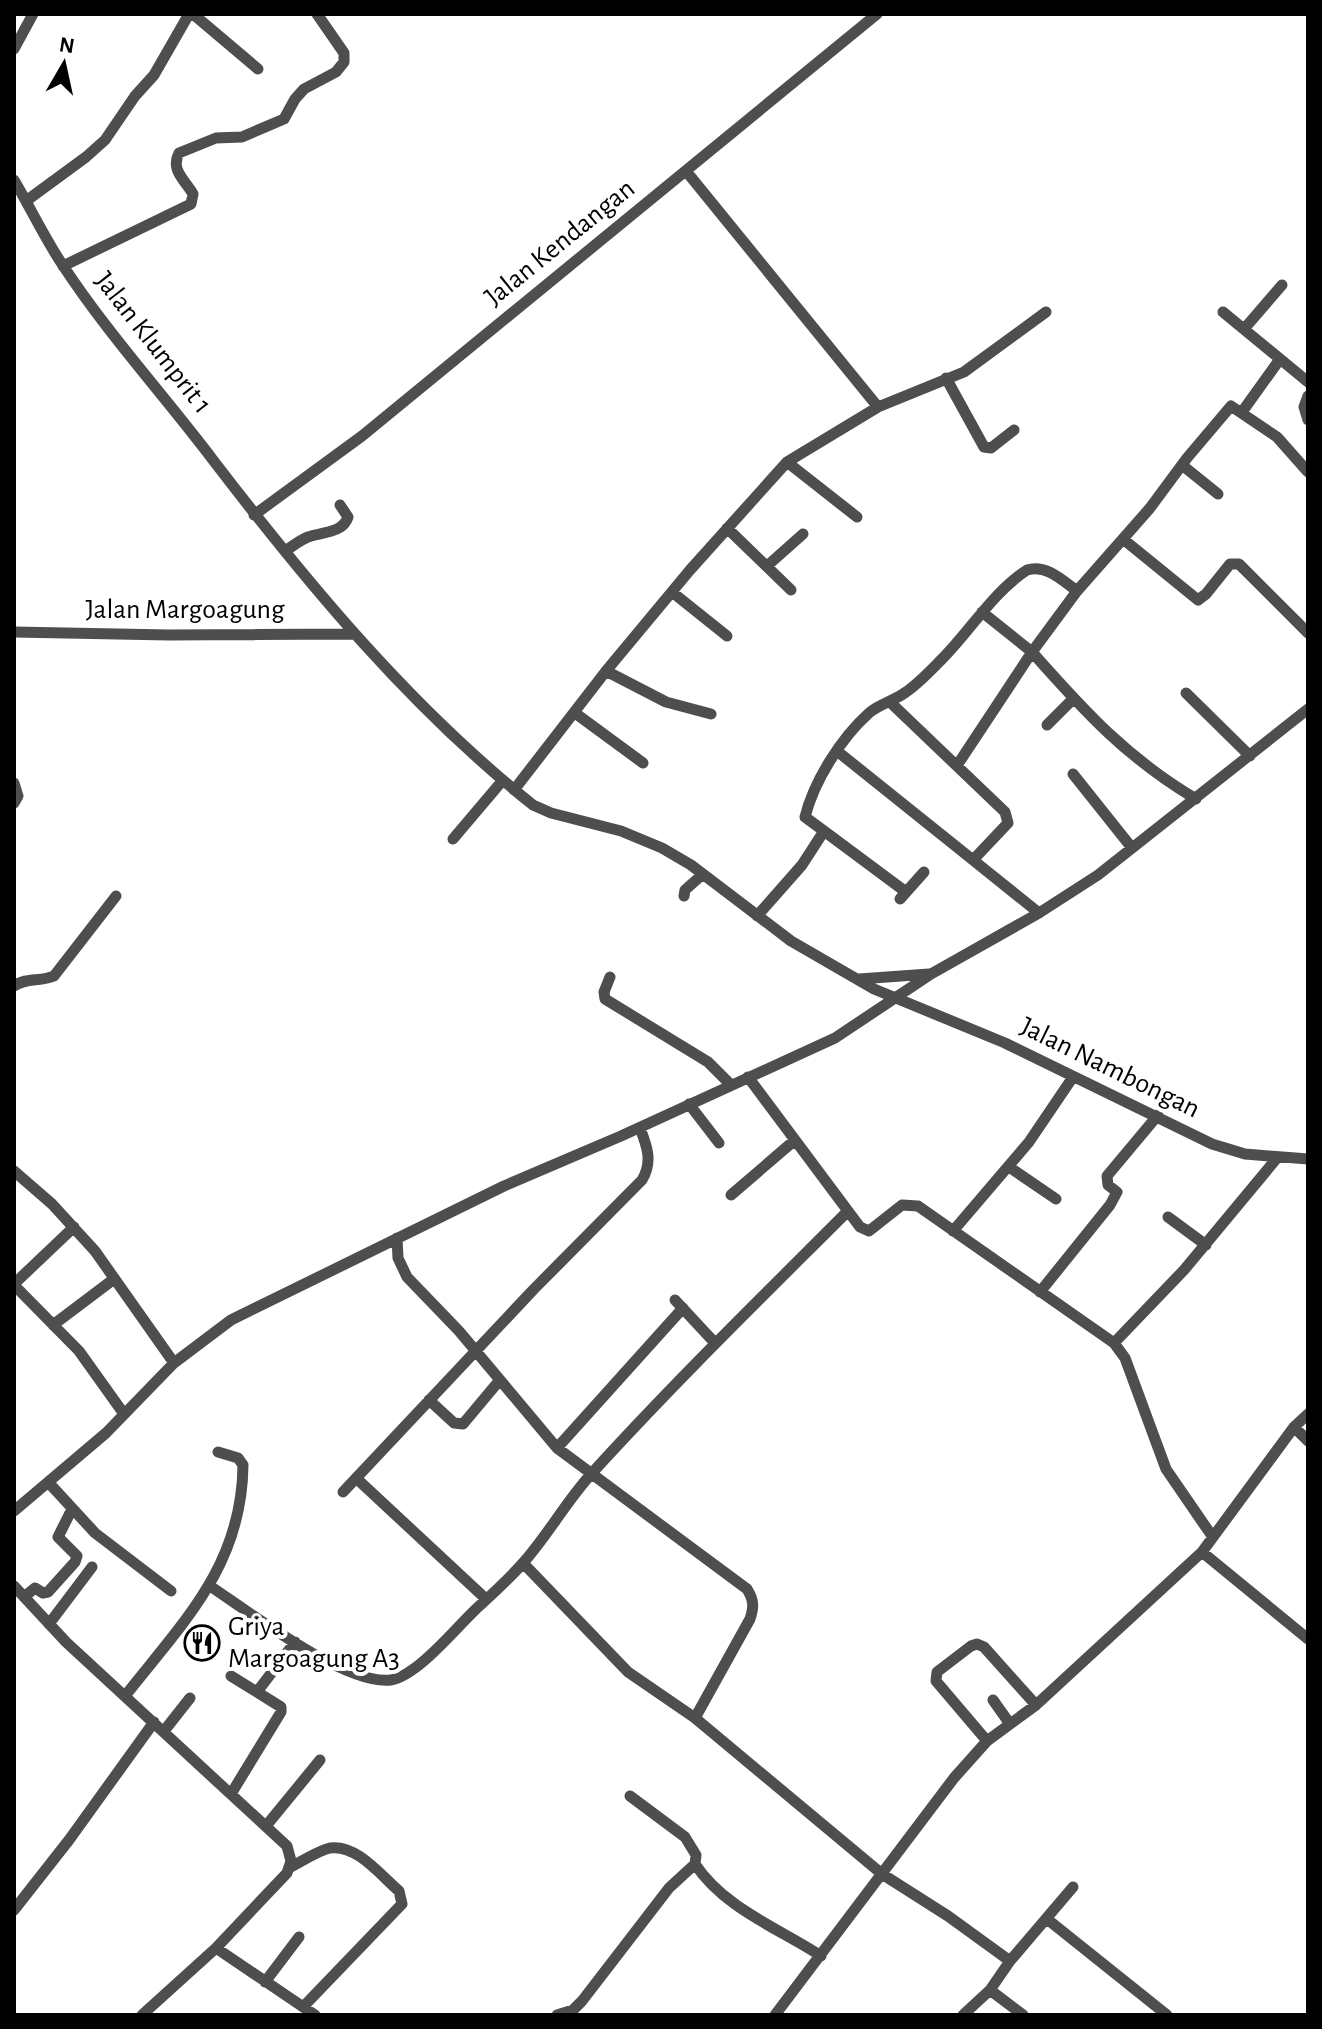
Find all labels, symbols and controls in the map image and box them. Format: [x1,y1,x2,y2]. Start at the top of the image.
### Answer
north arrow [24,24,104,104]
text: N [58,33,76,57]
street label: Jalan Kendangan [480,174,640,312]
street label: Jalan Klumprit 1 [89,267,217,419]
street label: Jalan Margoagung [85,596,285,624]
street label: Jalan Nambongan [1016,1012,1204,1124]
place label: Griya Margoagung A3 [228,1613,400,1673]
restaurant icon: Griya Margoagung A3 [183,1624,221,1662]

